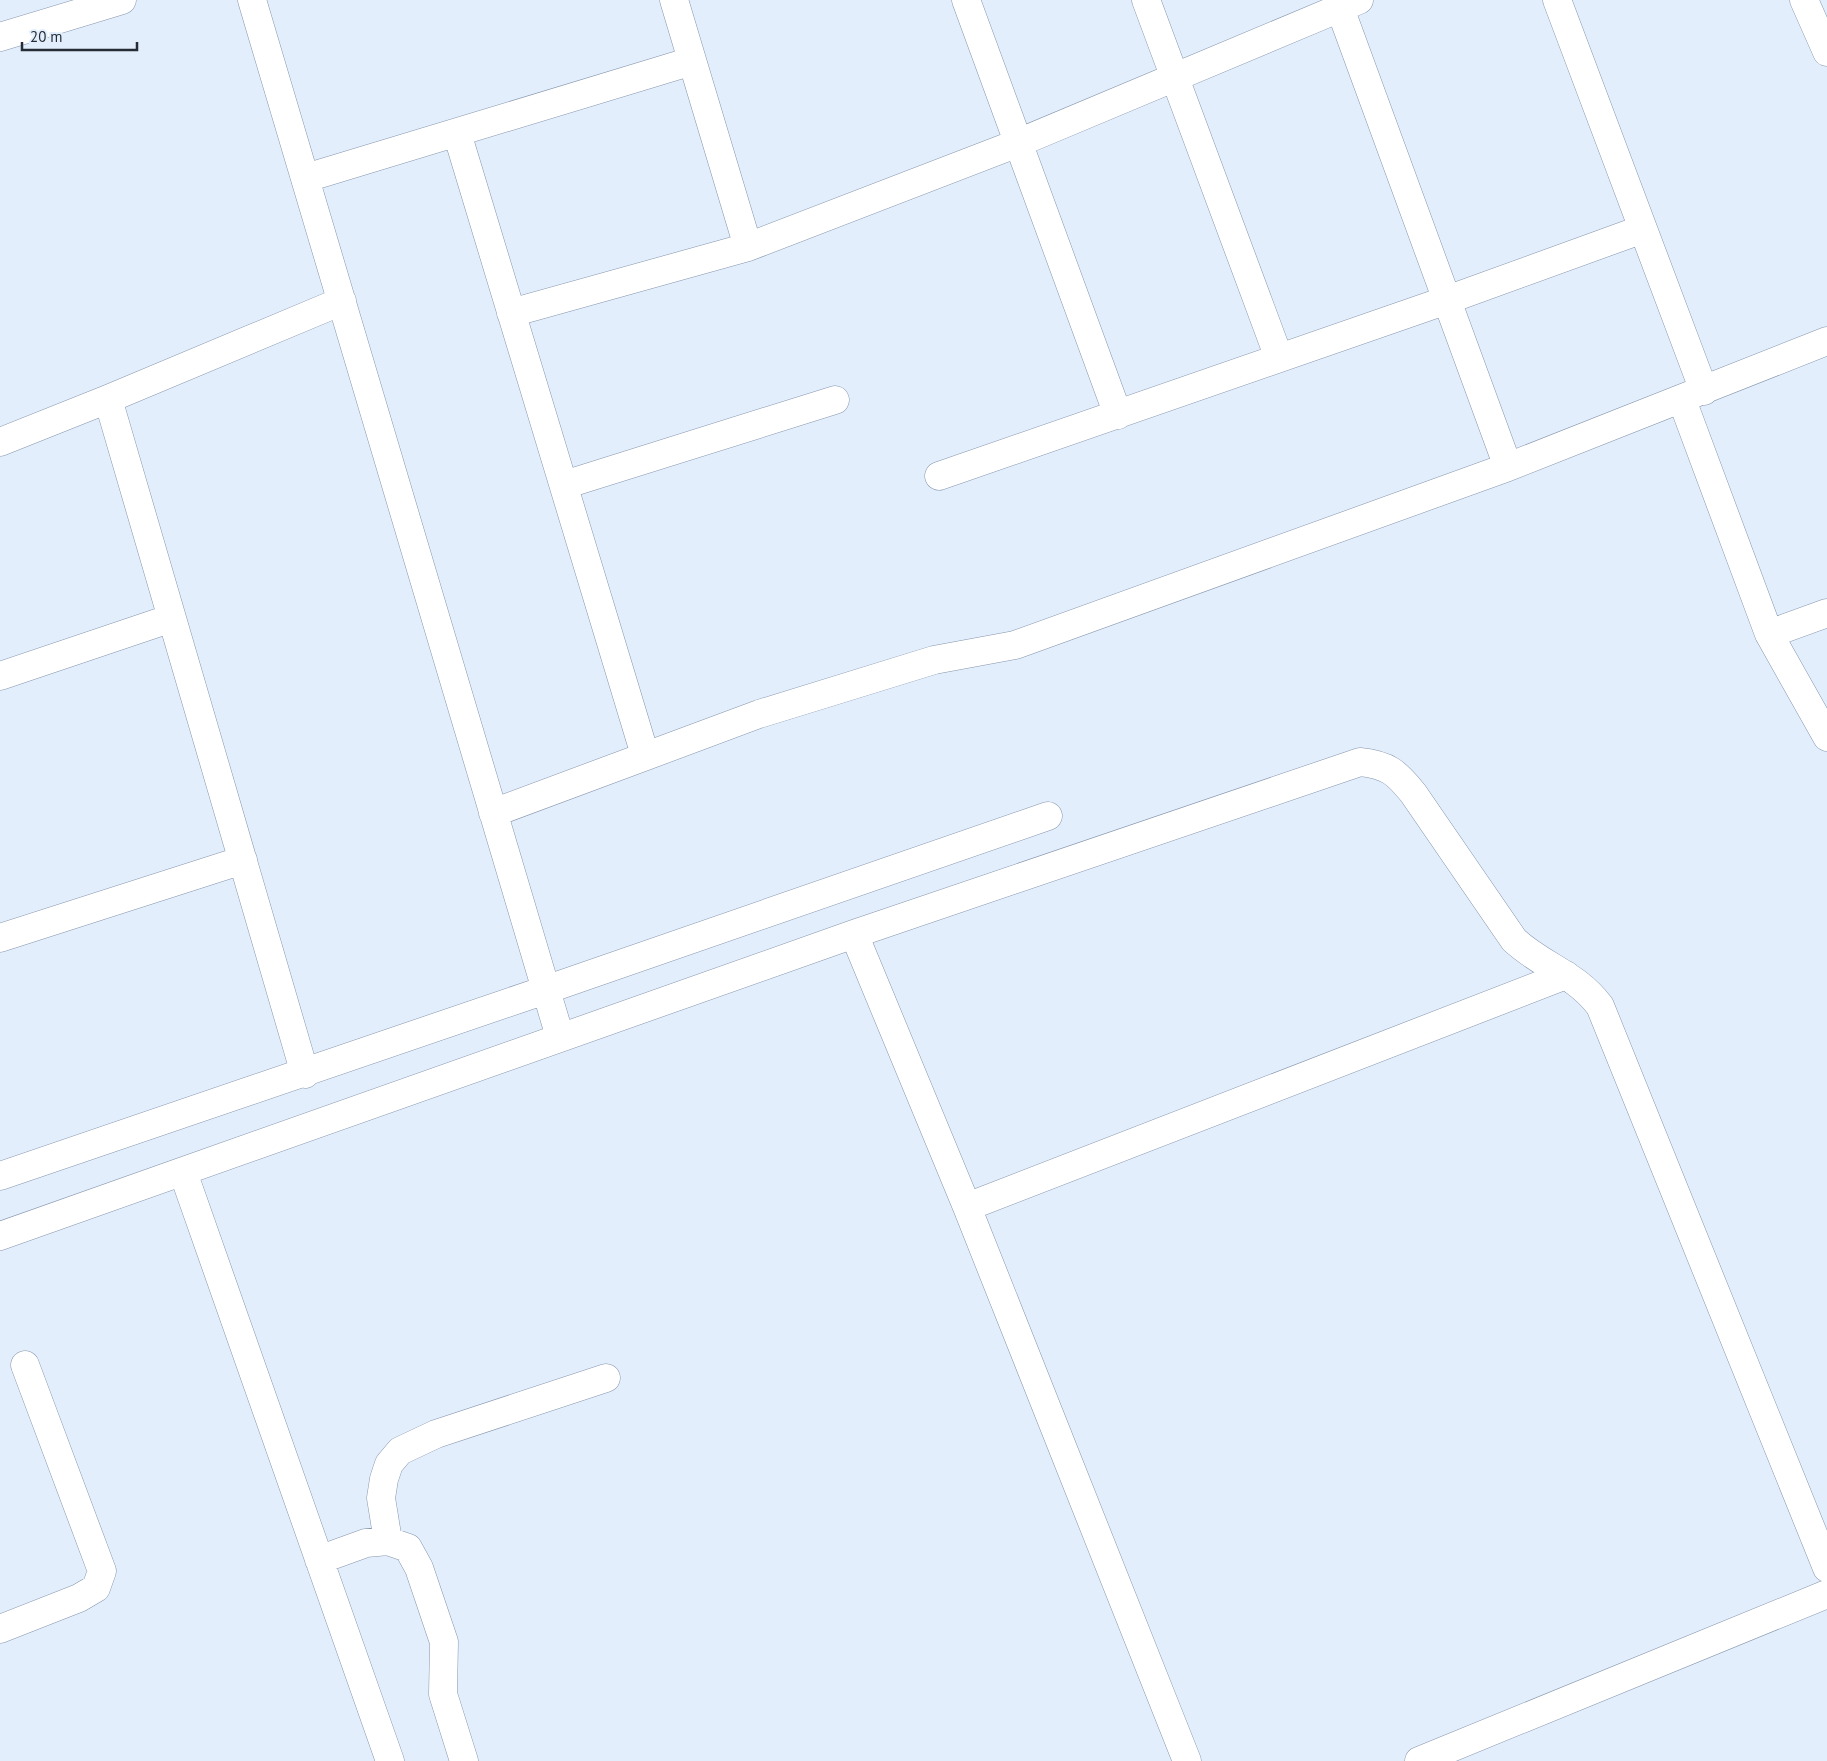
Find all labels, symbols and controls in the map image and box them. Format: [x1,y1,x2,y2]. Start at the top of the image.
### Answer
scale bar [22,20,138,52]
text: 20 m [30,27,63,46]

